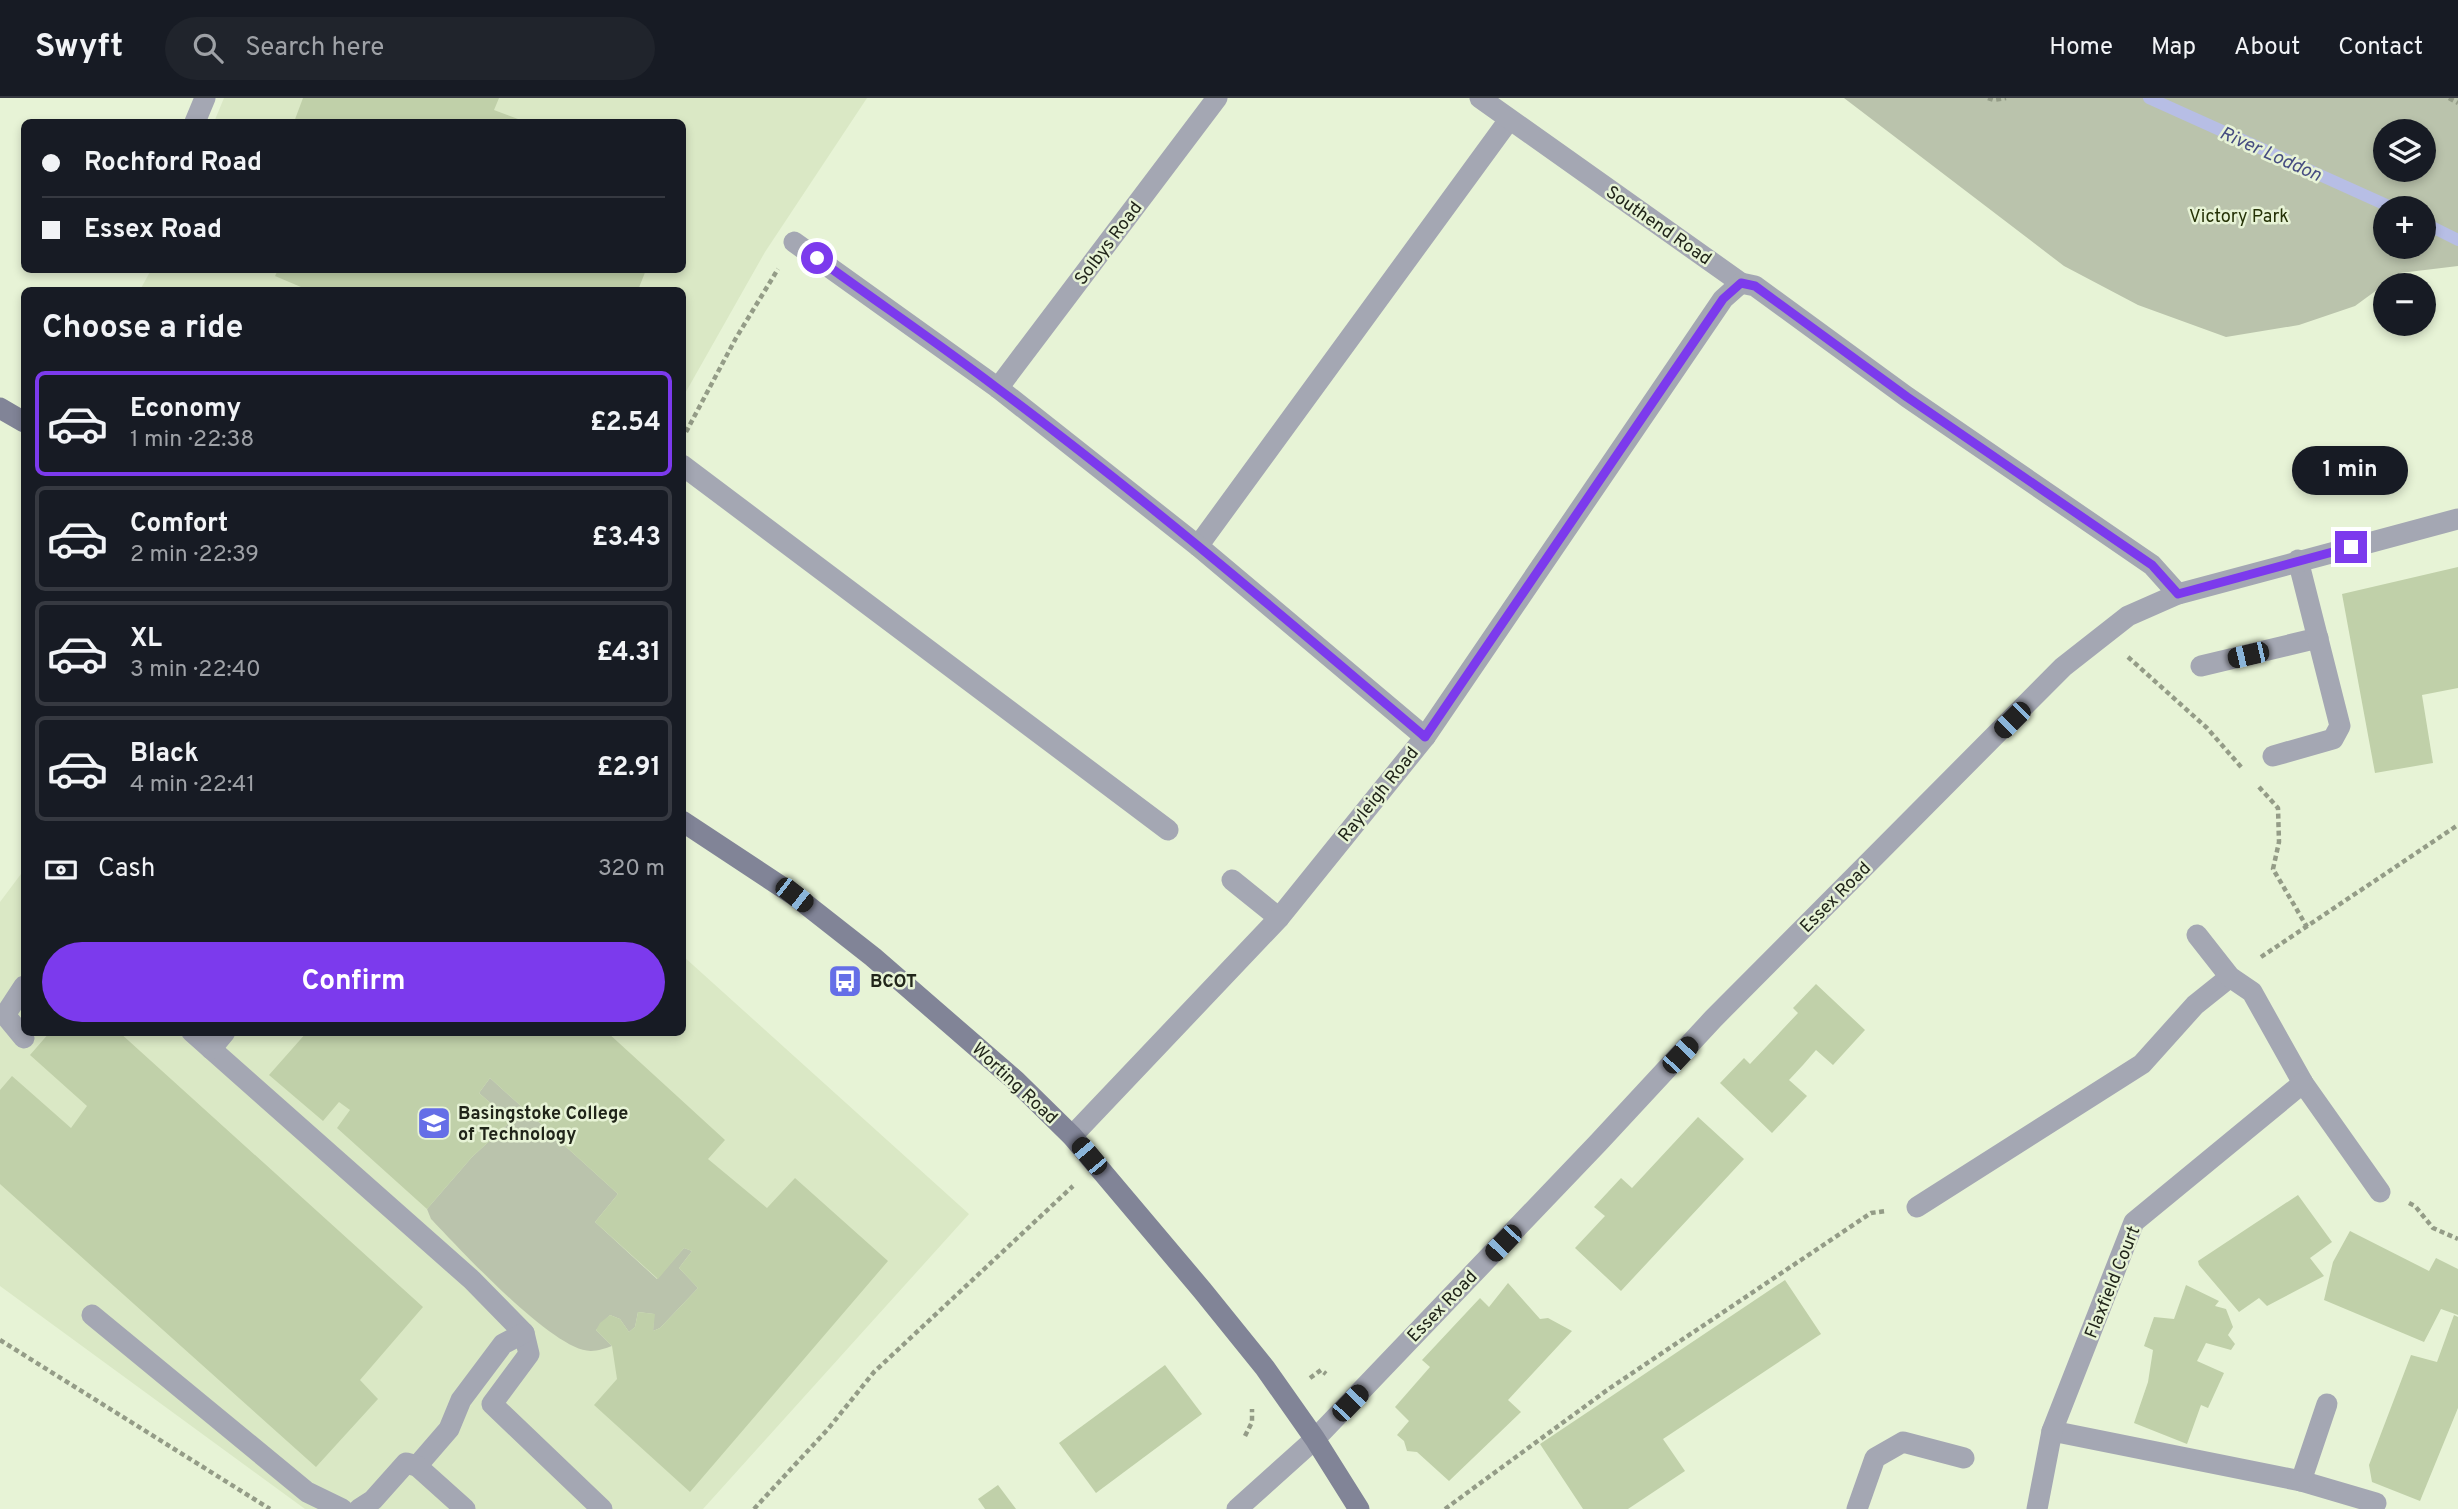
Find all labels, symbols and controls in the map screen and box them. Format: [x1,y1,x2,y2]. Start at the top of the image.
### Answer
search box [165,17,655,80]
text: Swyft [35,27,123,69]
icon: search [189,29,227,67]
text: Search here [245,32,384,65]
text: Home [2049,33,2113,63]
text: Map [2151,33,2196,63]
text: About [2234,33,2300,63]
text: Contact [2338,33,2423,63]
map controls [2373,119,2436,336]
button: layers [2373,119,2436,182]
water label: River Loddon [2216,122,2325,188]
text: Rochford Road [84,147,262,180]
street label: Southend Road [1601,181,1715,271]
button: + [2373,196,2436,259]
street label: Solbys Road [1070,198,1148,290]
park label: Victory Park [2189,206,2289,229]
text: Essex Road [84,214,222,247]
route start [801,242,833,274]
button: − [2373,273,2436,336]
text: Choose a ride [42,309,243,349]
icon: car [46,392,109,455]
text: Economy [130,393,241,426]
text: £2.54 [590,407,661,440]
text: 1 min · 22:38 [130,426,254,455]
callout: 1 min [2293,446,2409,494]
text: 1 min [2322,456,2378,485]
icon: car [46,507,109,570]
text: Comfort [130,508,228,541]
text: £3.43 [592,522,661,555]
route end [2335,531,2367,563]
text: 2 min · 22:39 [130,541,259,570]
icon: car [46,622,109,685]
text: XL [130,623,162,656]
text: £4.31 [596,637,661,670]
car [2226,640,2271,670]
text: 3 min · 22:40 [130,656,261,685]
car [1990,698,2035,742]
icon: car [46,737,109,800]
text: Black [130,738,199,771]
street label: Rayleigh Road [1334,743,1425,847]
text: £2.91 [597,752,661,785]
text: 4 min · 22:41 [130,771,255,800]
icon: cash [42,851,80,889]
text: Cash [98,853,155,886]
text: 320 m [598,855,665,884]
street label: Essex Road [1796,858,1877,939]
car [771,874,818,916]
button: Confirm [42,942,665,1022]
bus stop icon: BCOT [826,962,864,1000]
place label: BCOT [870,971,917,994]
car [1658,1032,1703,1078]
street label: Worting Road [966,1038,1062,1130]
place label: Basingstoke College of Technology [458,1103,628,1147]
school or university icon: Basingstoke College of Technology [415,1104,453,1142]
car [1068,1133,1111,1179]
car [1481,1221,1526,1265]
street label: Flaxfield Court [2080,1223,2146,1342]
street label: Essex Road [1403,1266,1483,1348]
car [1328,1381,1373,1425]

